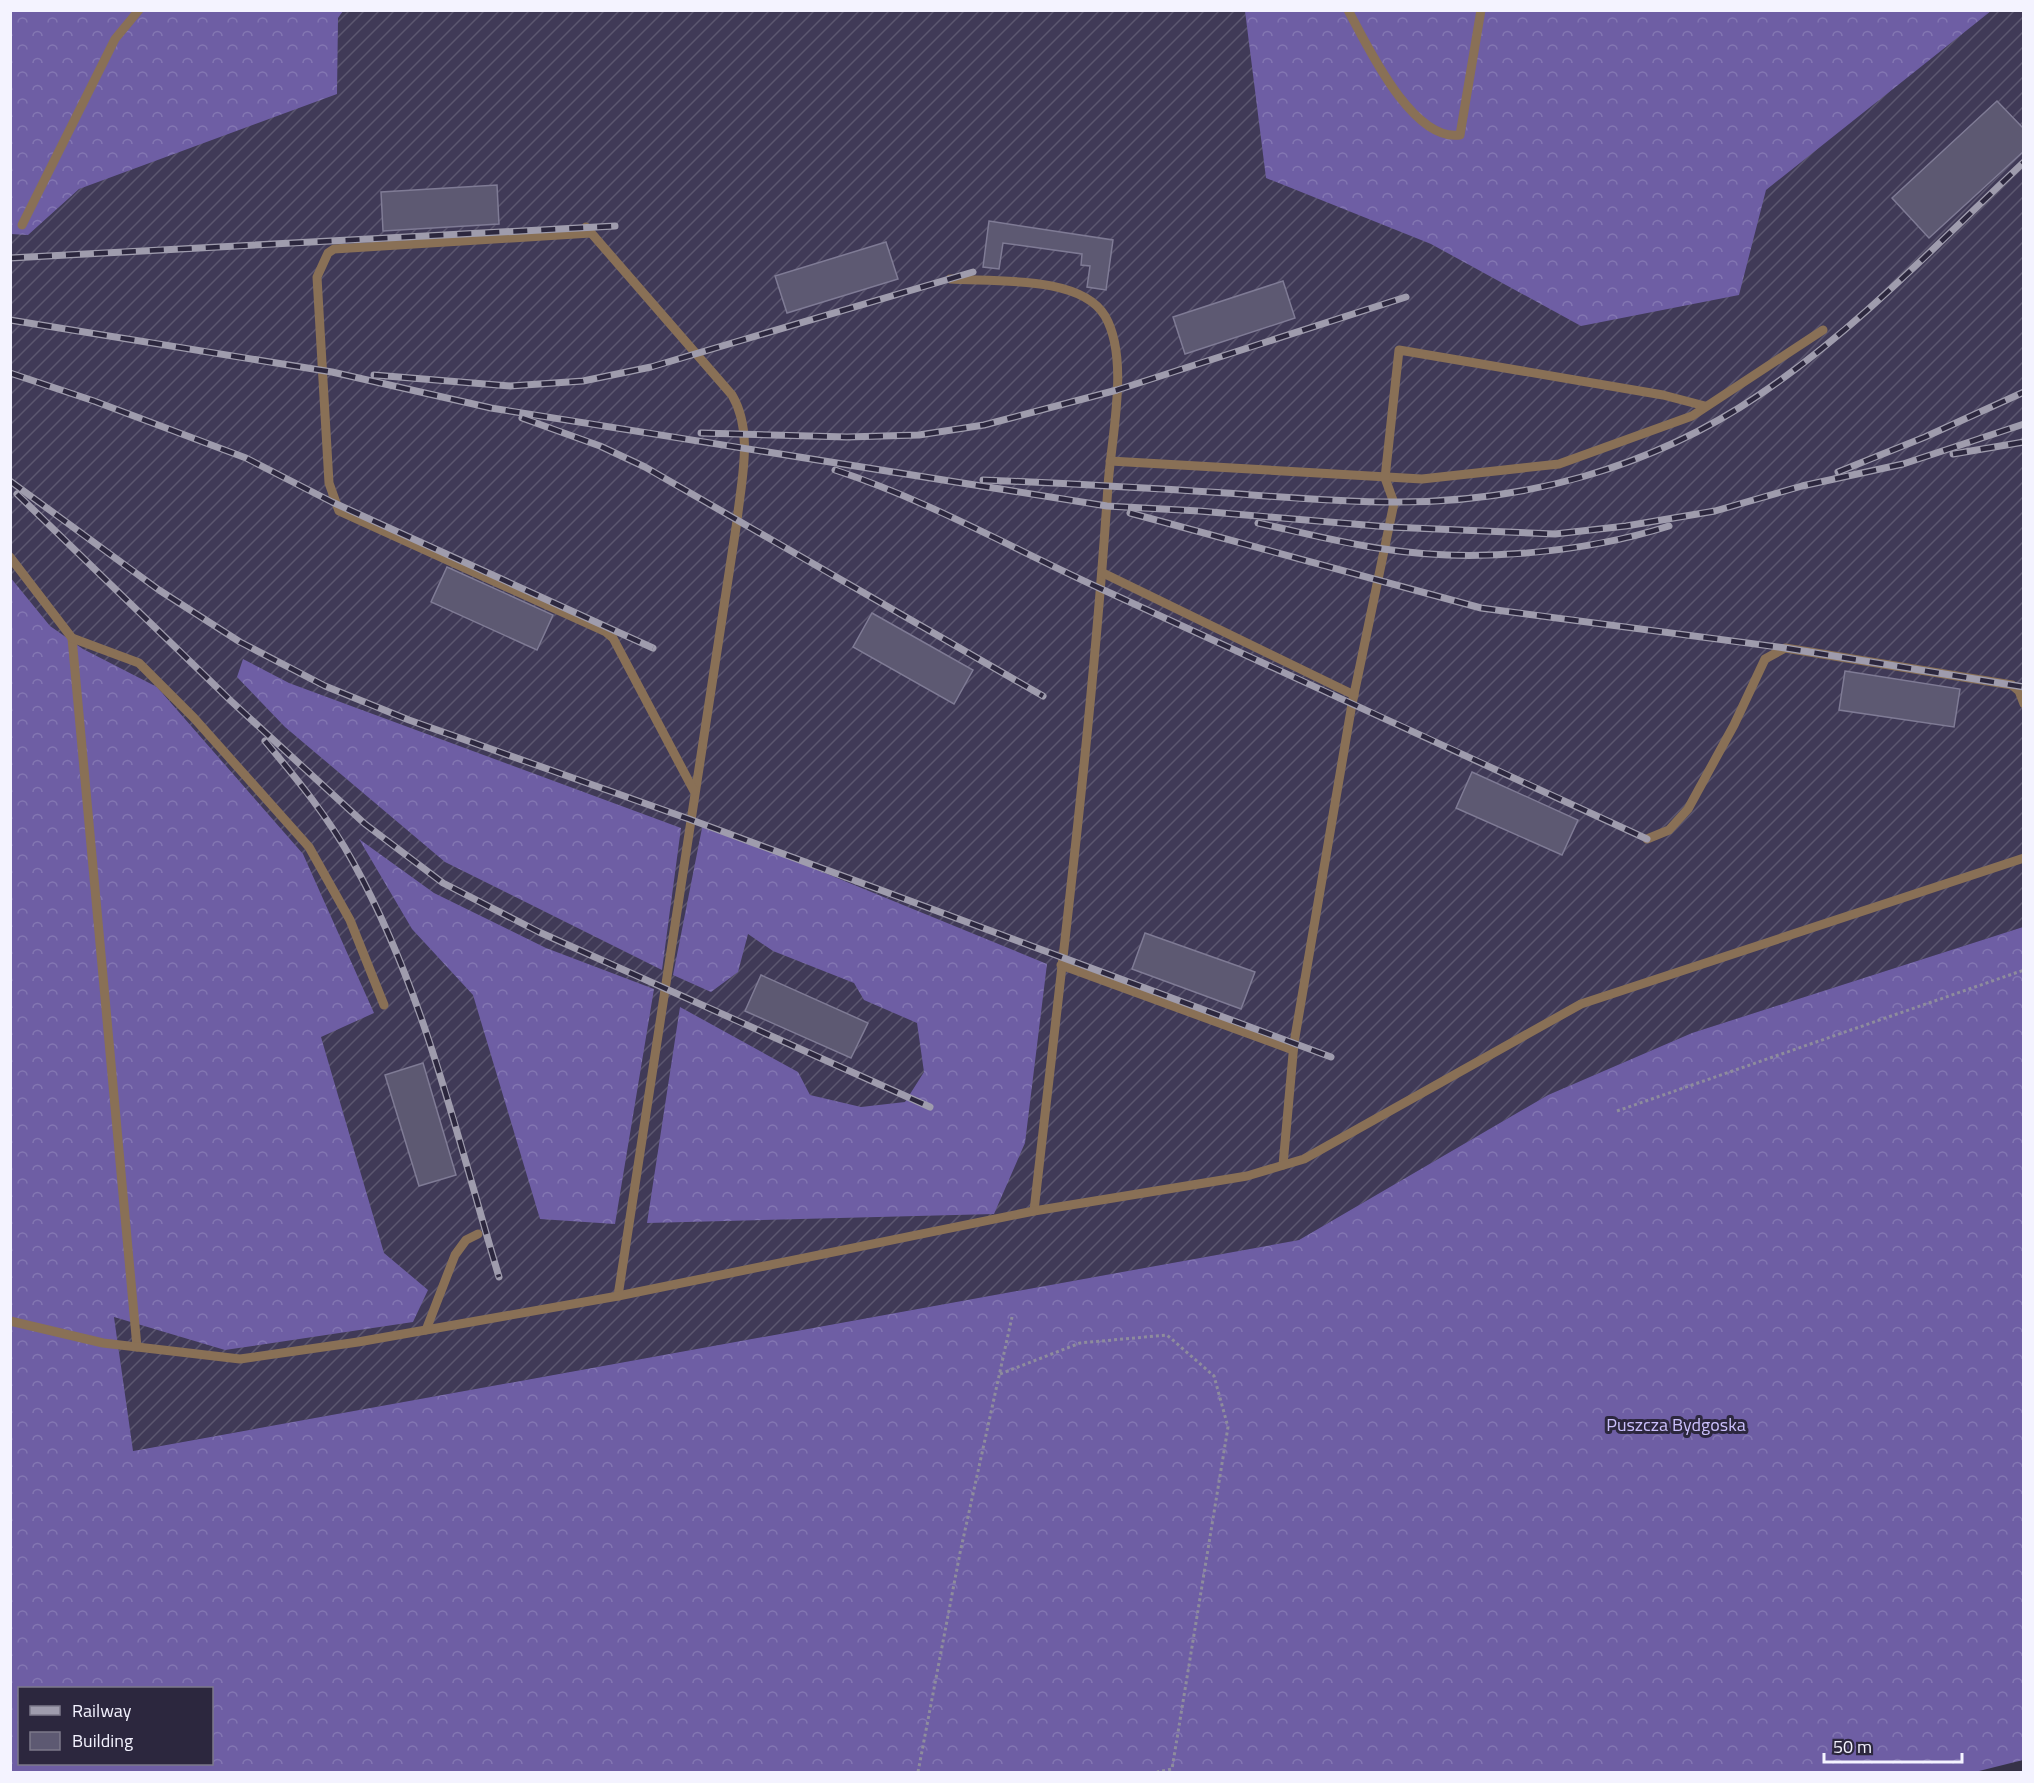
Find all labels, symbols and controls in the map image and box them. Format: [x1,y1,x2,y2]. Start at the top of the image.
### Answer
park label: Puszcza Bydgoska [1606,1411,1746,1438]
legend [18,1687,213,1765]
text: Railway [72,1697,132,1724]
scale bar [1824,1726,1962,1764]
text: Building [72,1727,133,1754]
text: 50 m [1833,1733,1872,1760]

